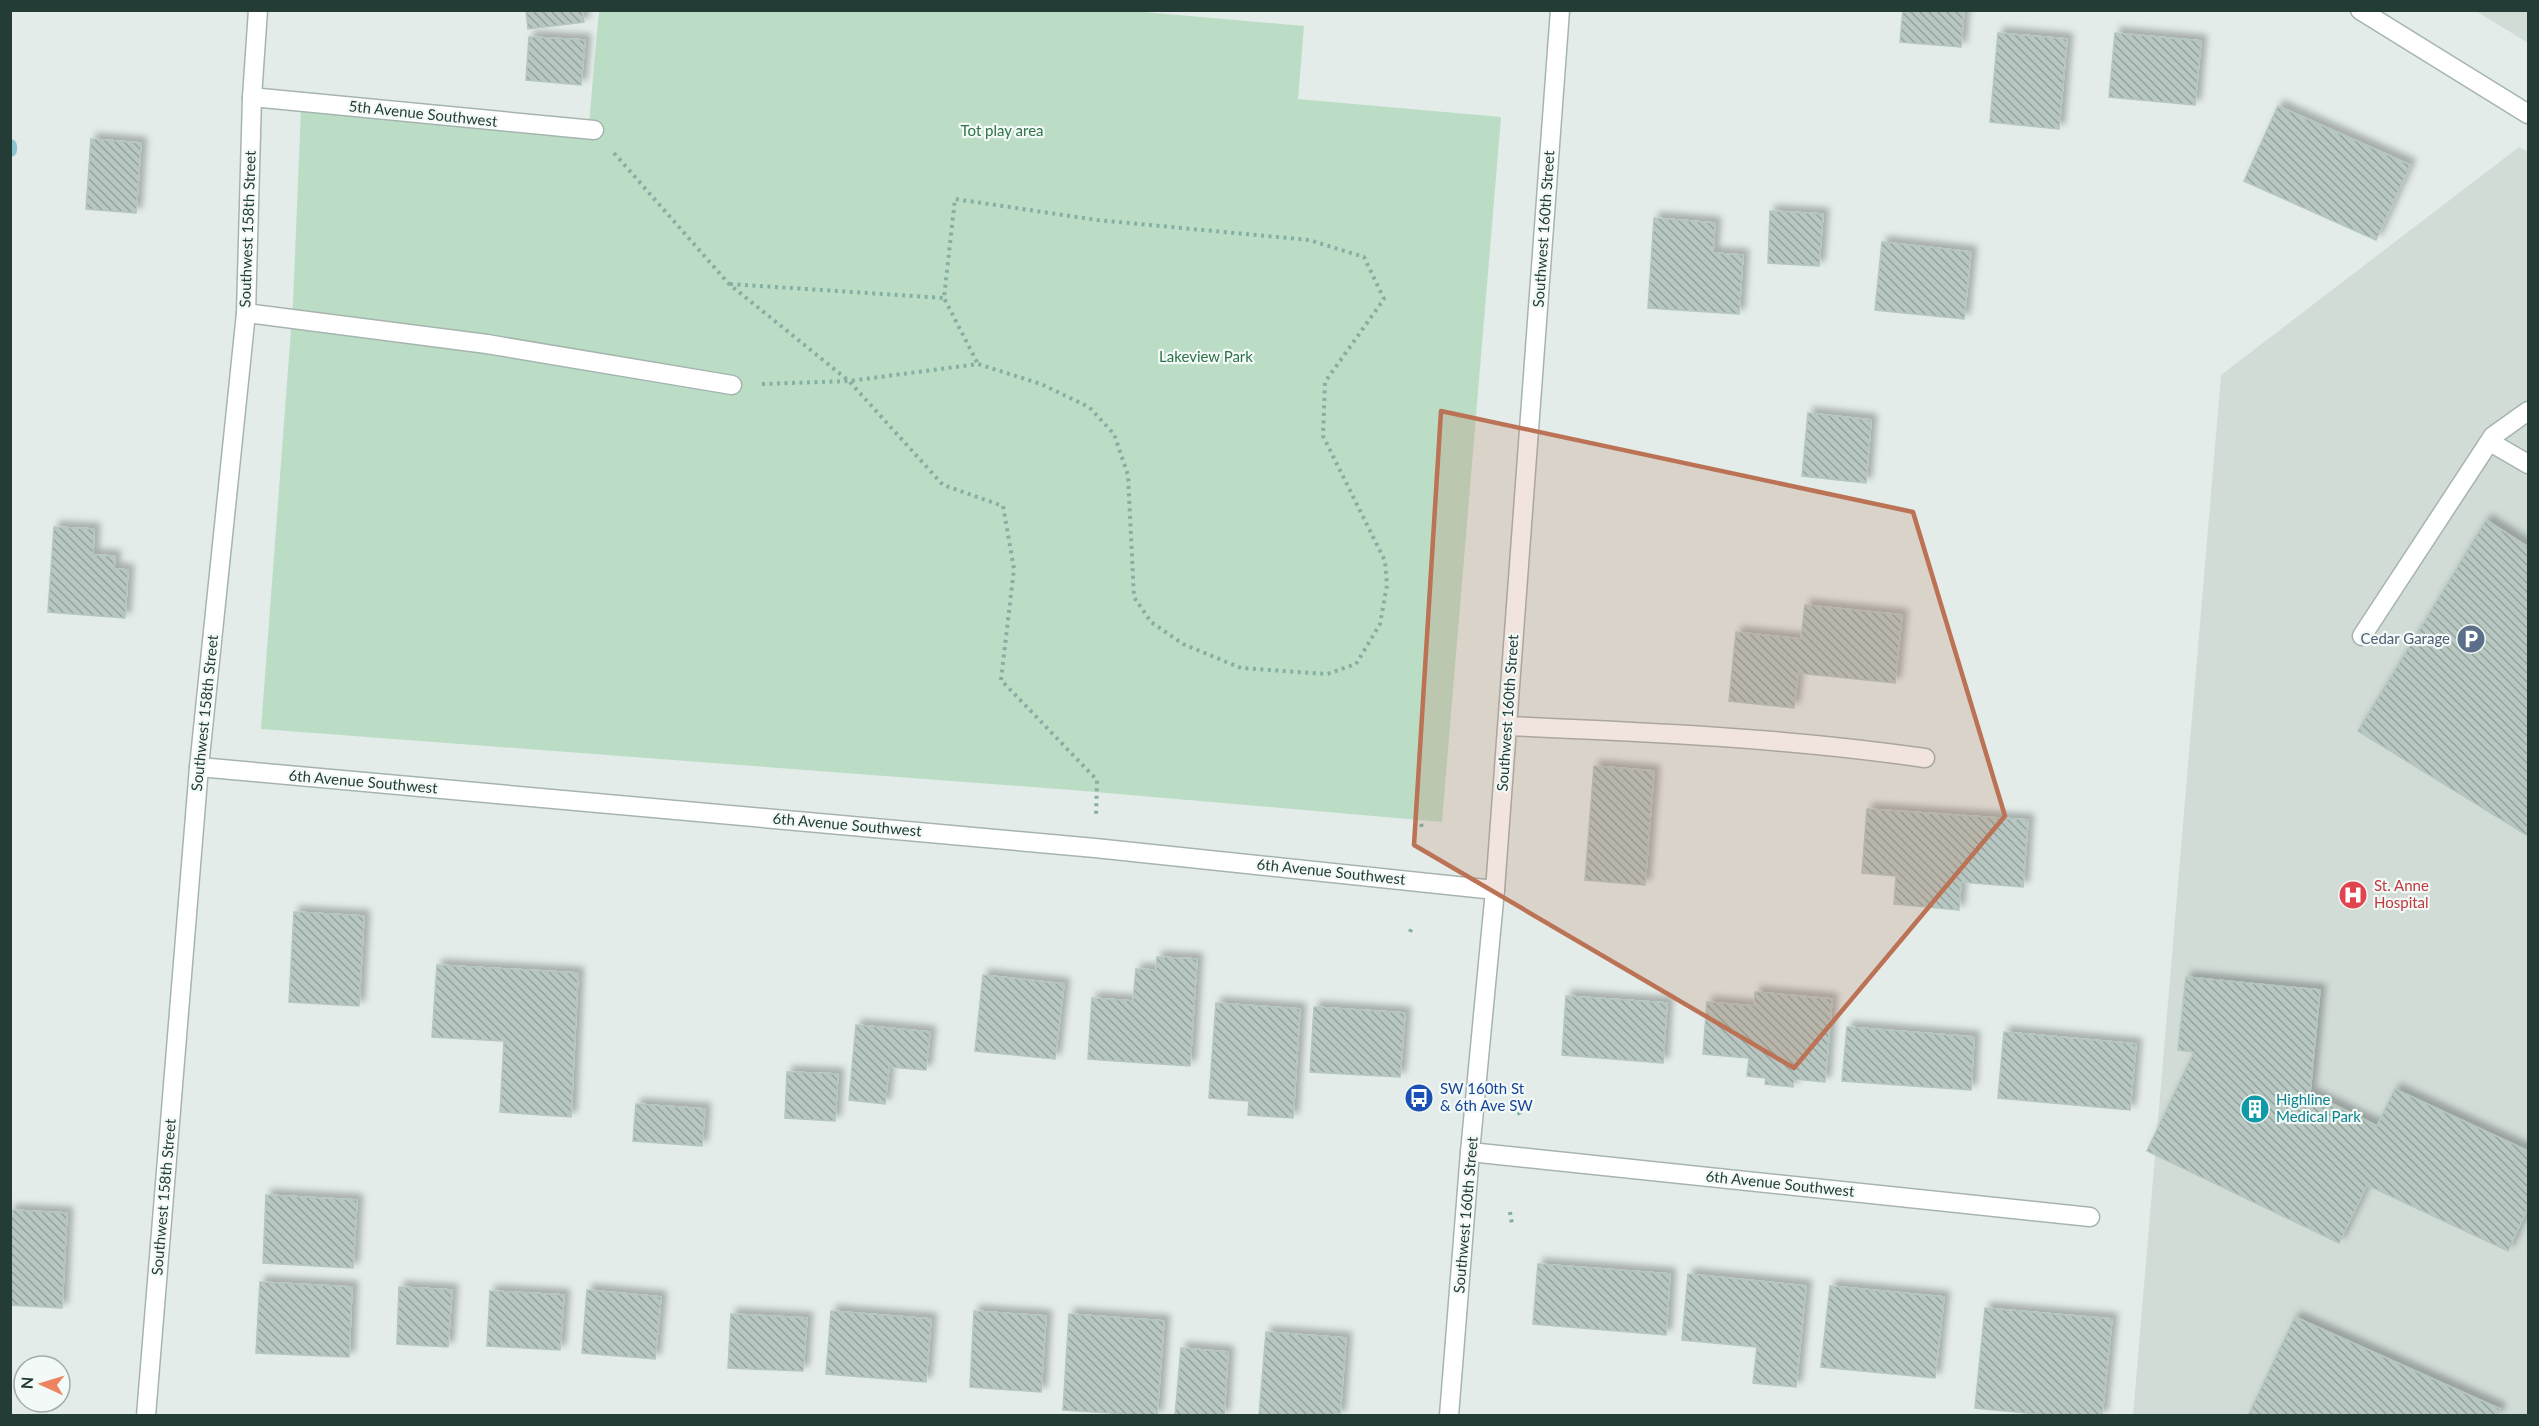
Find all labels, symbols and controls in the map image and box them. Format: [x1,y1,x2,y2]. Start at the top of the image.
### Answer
street label: 5th Avenue Southwest [348,96,499,130]
park label: Tot play area [960,121,1044,139]
street label: Southwest 160th Street [1529,149,1558,308]
street label: Southwest 158th Street [235,150,259,308]
park label: Lakeview Park [1159,347,1253,365]
parking icon: Cedar Garage [2455,623,2487,655]
place label: Cedar Garage [2361,629,2450,647]
street label: Southwest 158th Street [187,633,221,792]
street label: Southwest 160th Street [1493,633,1522,792]
street label: 6th Avenue Southwest [288,766,439,797]
street label: 6th Avenue Southwest [772,809,923,840]
street label: 6th Avenue Southwest [1256,854,1407,888]
place label: St. Anne Hospital [2374,876,2429,911]
hospital icon: St. Anne Hospital [2337,879,2369,911]
place label: SW 160th St & 6th Ave SW [1440,1079,1533,1114]
bus stop icon: SW 160th St & 6th Ave SW [1403,1082,1435,1114]
place label: Highline Medical Park [2276,1090,2361,1125]
building icon: Highline Medical Park [2239,1093,2271,1125]
street label: Southwest 158th Street [147,1117,179,1276]
street label: Southwest 160th Street [1449,1135,1481,1294]
street label: 6th Avenue Southwest [1705,1166,1856,1200]
north arrow [12,1354,72,1414]
text: N [17,1376,36,1390]

